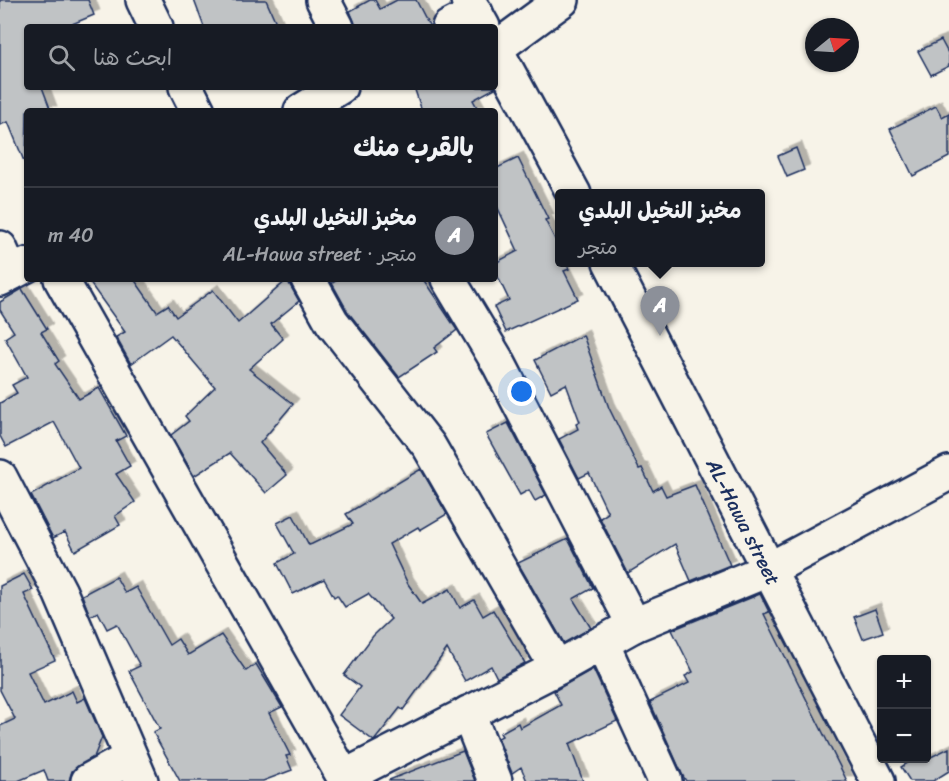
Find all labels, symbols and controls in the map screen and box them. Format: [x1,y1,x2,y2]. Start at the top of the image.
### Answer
north arrow [805,18,859,72]
search box [24,24,498,90]
text: ابحث هنا [93,38,172,77]
icon: search [45,41,78,74]
text: بالقرب منك [353,124,474,170]
popup [555,189,765,267]
text: مخبز النخيل البلدي [578,191,742,230]
text: مخبز النخيل البلدي [254,198,417,237]
text: 40 m [48,218,94,253]
text: A [448,218,461,253]
text: متجر [578,230,618,265]
text: متجر · AL-Hawa street [223,237,417,272]
pin: A [640,286,680,336]
your location [507,377,536,406]
street label: AL-Hawa street [695,451,790,592]
map controls [877,655,931,763]
button: + [877,655,931,709]
button: − [877,709,931,763]

